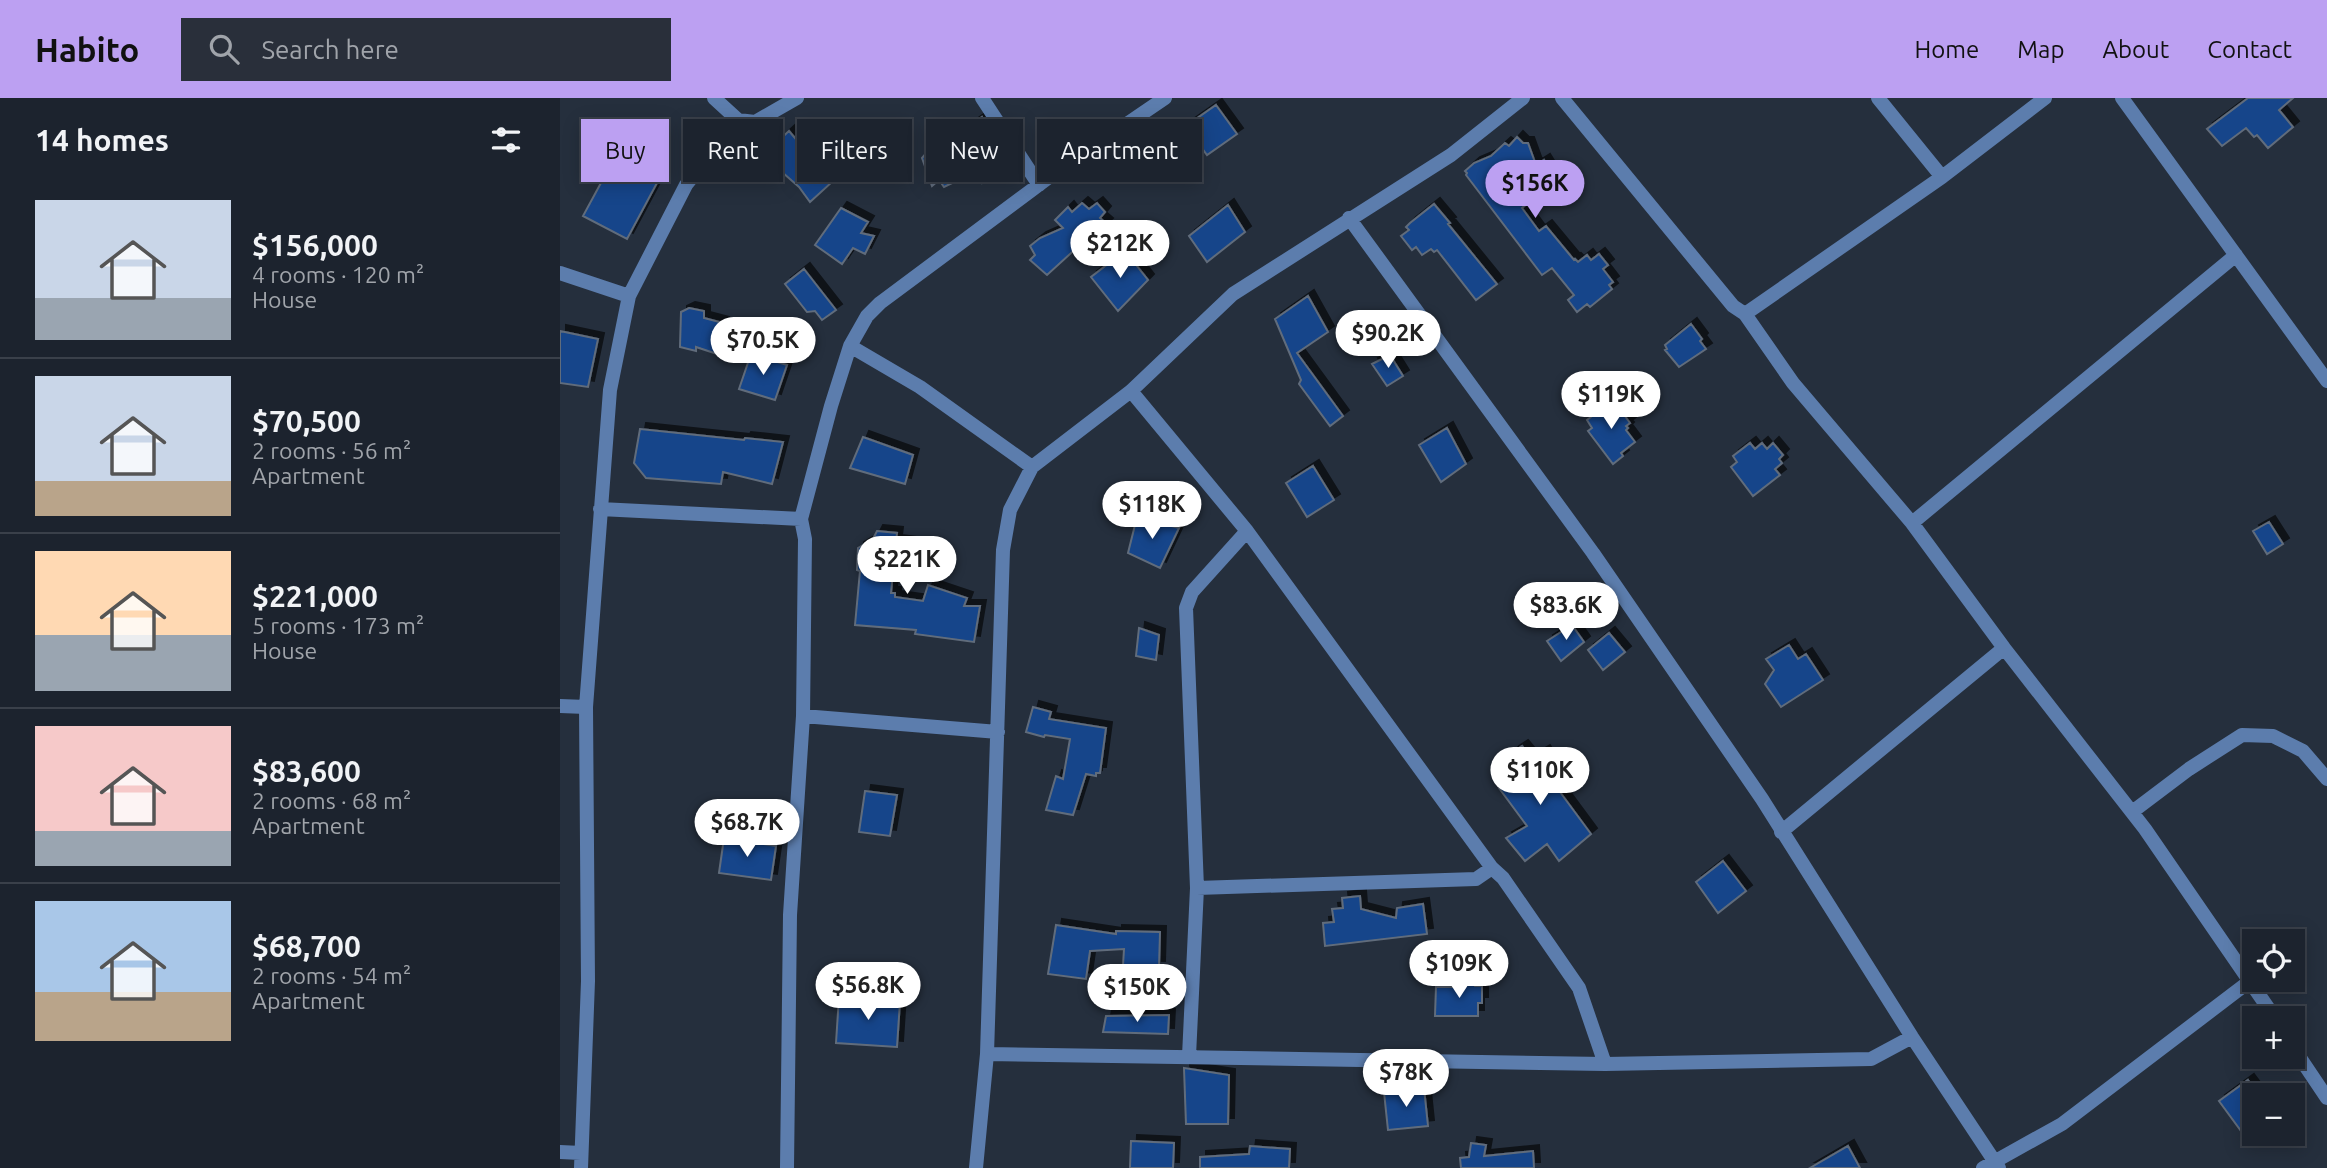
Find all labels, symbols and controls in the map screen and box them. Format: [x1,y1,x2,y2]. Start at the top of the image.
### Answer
search box [181,18,671,81]
icon: search [205,30,243,68]
text: Habito [35,31,139,68]
text: Search here [261,35,399,64]
text: Home [1914,36,1979,63]
text: Map [2017,36,2064,63]
text: About [2102,36,2169,63]
text: Contact [2207,36,2292,63]
chip: Buy [581,119,669,182]
chip: Rent [683,119,783,182]
chip: Filters [797,119,912,182]
chip: New [926,119,1023,182]
chip: Apartment [1037,119,1202,182]
icon: filters [487,121,525,159]
text: 14 homes [35,123,169,157]
pin: $156K [1486,160,1584,220]
text: $156K [1501,170,1569,195]
pin: $212K [1071,220,1169,280]
icon: home [91,228,175,312]
text: $156,000 [252,228,378,262]
text: $212K [1086,230,1154,255]
text: 4 rooms · 120 m² [252,262,424,287]
text: House [252,287,317,312]
pin: $90.2K [1331,310,1445,370]
pin: $70.5K [706,317,820,377]
text: $90.2K [1352,320,1424,345]
text: $70.5K [727,327,799,352]
pin: $119K [1562,372,1660,431]
text: $119K [1577,381,1645,406]
icon: home [91,404,175,488]
text: $70,500 [252,404,361,438]
text: 2 rooms · 56 m² [252,438,411,463]
text: Apartment [252,463,365,488]
pin: $118K [1103,482,1201,541]
text: $118K [1118,491,1186,516]
pin: $221K [858,536,956,596]
text: $221K [873,546,941,571]
icon: home [91,579,175,663]
text: $221,000 [252,579,378,613]
pin: $83.6K [1509,582,1623,642]
text: $83.6K [1530,592,1602,617]
text: 5 rooms · 173 m² [252,613,424,638]
text: House [252,638,317,663]
pin: $110K [1491,748,1589,807]
icon: home [91,754,175,838]
text: $83,600 [252,754,361,788]
text: $110K [1506,757,1574,782]
text: 2 rooms · 68 m² [252,788,411,813]
pin: $68.7K [690,800,804,859]
text: $68.7K [711,809,783,834]
text: Apartment [252,813,365,838]
icon: home [91,929,175,1013]
text: $68,700 [252,929,361,963]
map controls [2242,929,2305,1146]
button: locate [2242,929,2305,992]
pin: $109K [1410,940,1508,1000]
text: $109K [1425,950,1493,975]
pin: $56.8K [811,962,925,1022]
text: 2 rooms · 54 m² [252,963,411,988]
pin: $150K [1088,964,1186,1024]
text: $56.8K [832,972,904,997]
text: $150K [1103,974,1171,999]
text: Apartment [252,988,365,1013]
button: + [2242,1006,2305,1069]
pin: $78K [1365,1049,1447,1109]
text: $78K [1379,1059,1433,1084]
button: − [2242,1083,2305,1146]

